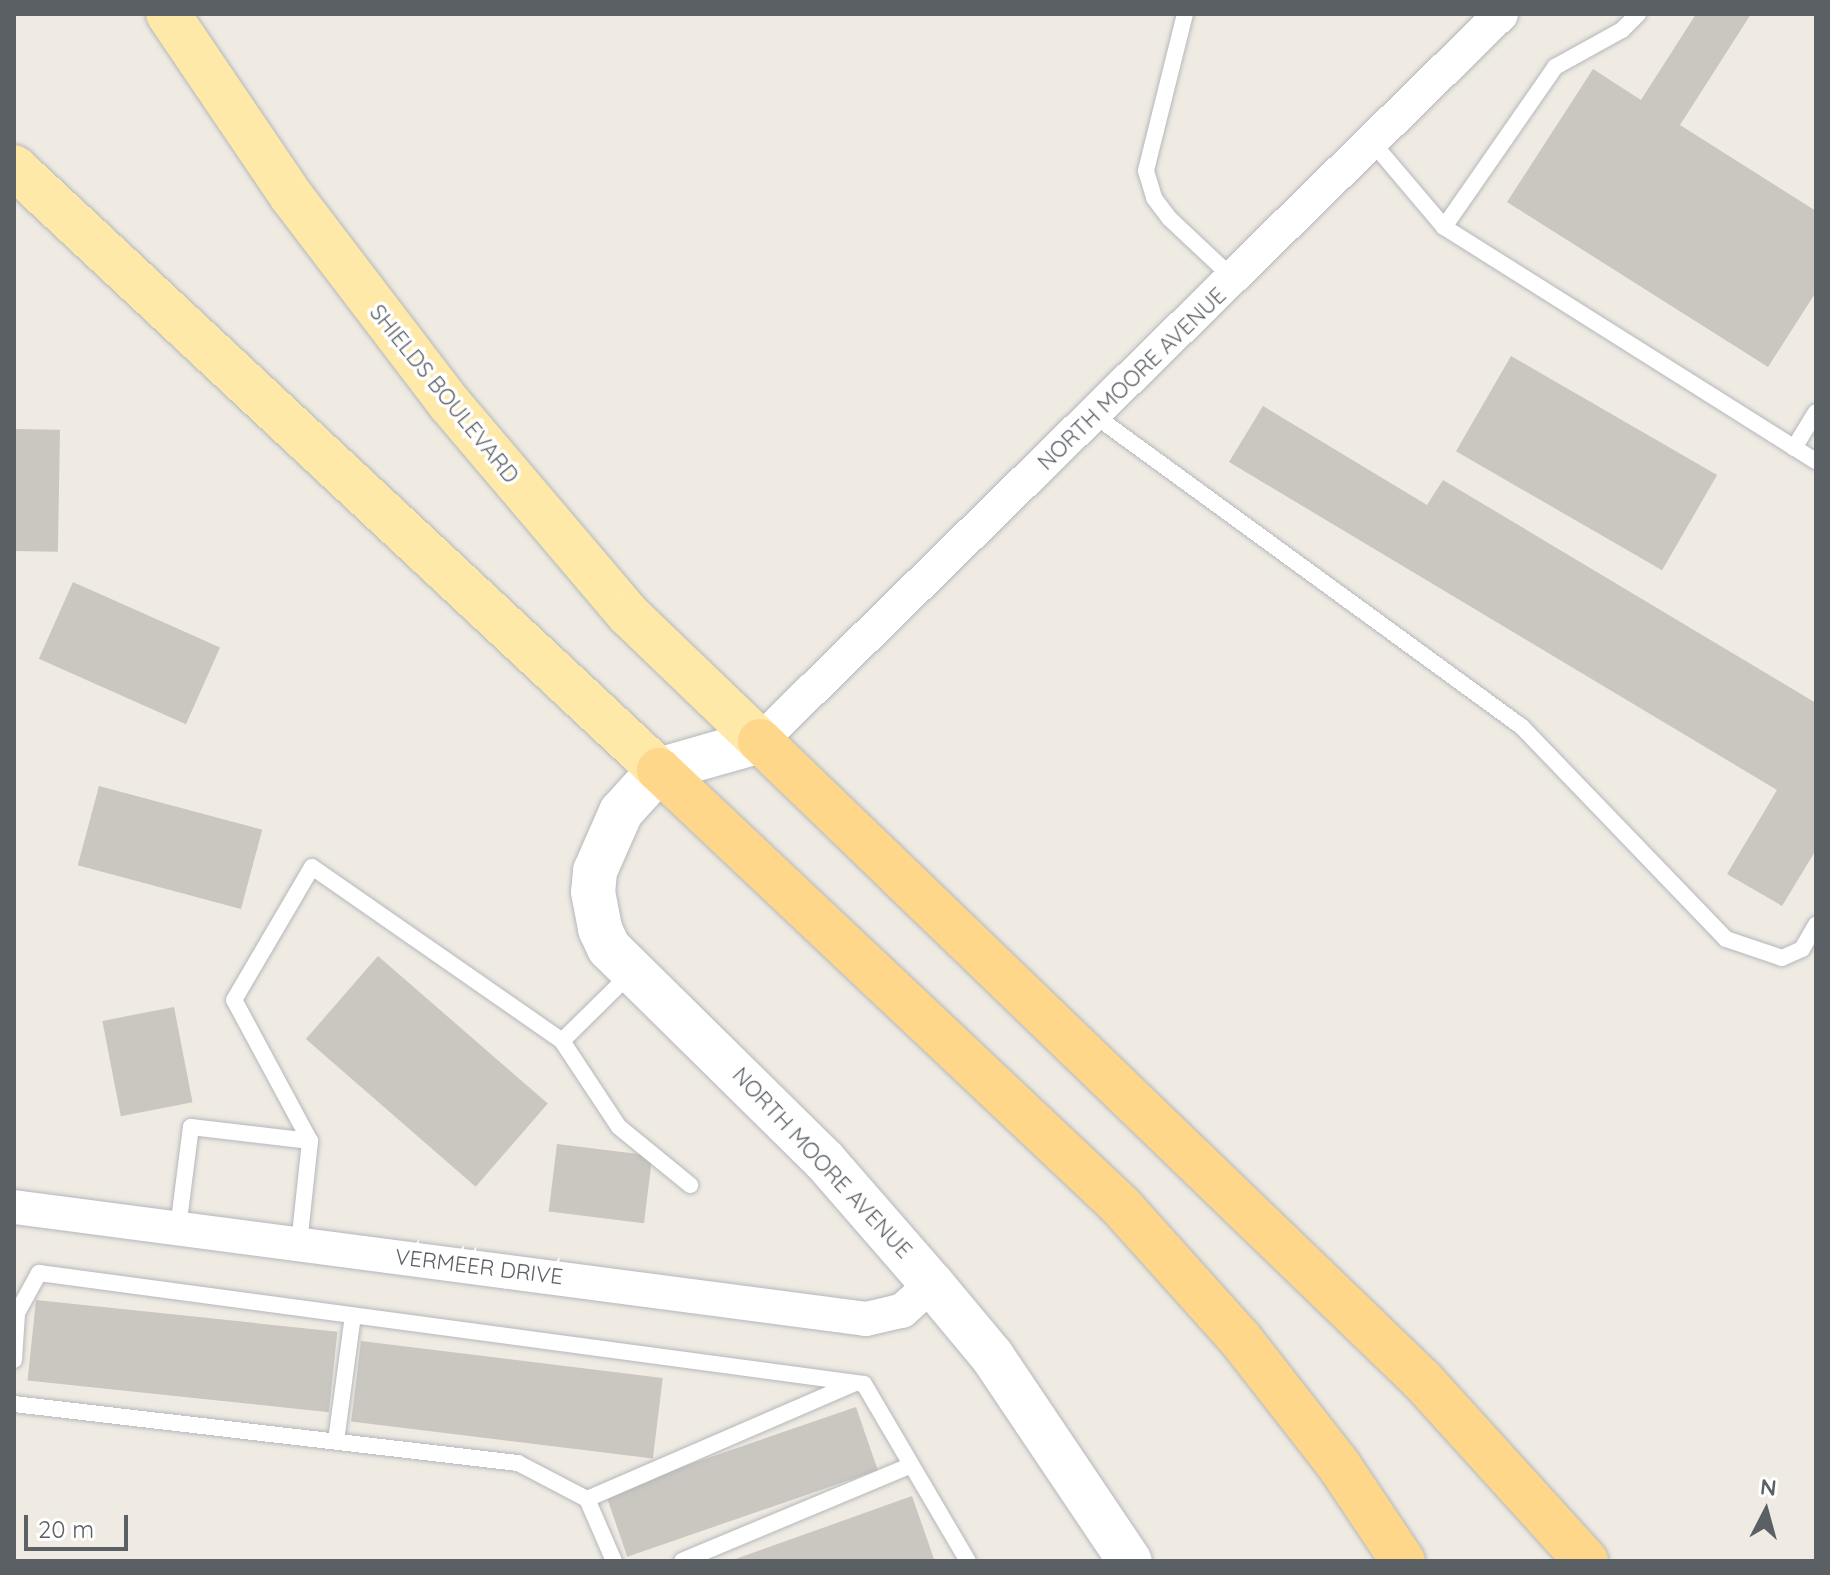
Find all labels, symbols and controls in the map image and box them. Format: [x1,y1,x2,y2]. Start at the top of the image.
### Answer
street label: NORTH MOORE AVENUE [1033,282,1231,476]
street label: SHIELDS BOULEVARD [364,299,524,489]
street label: NORTH MOORE AVENUE [727,1062,917,1264]
street label: VERMEER DRIVE [394,1244,564,1290]
north arrow [1726,1471,1806,1551]
text: N [1759,1472,1778,1502]
scale bar [28,1499,132,1549]
text: 20 m [38,1514,94,1544]

